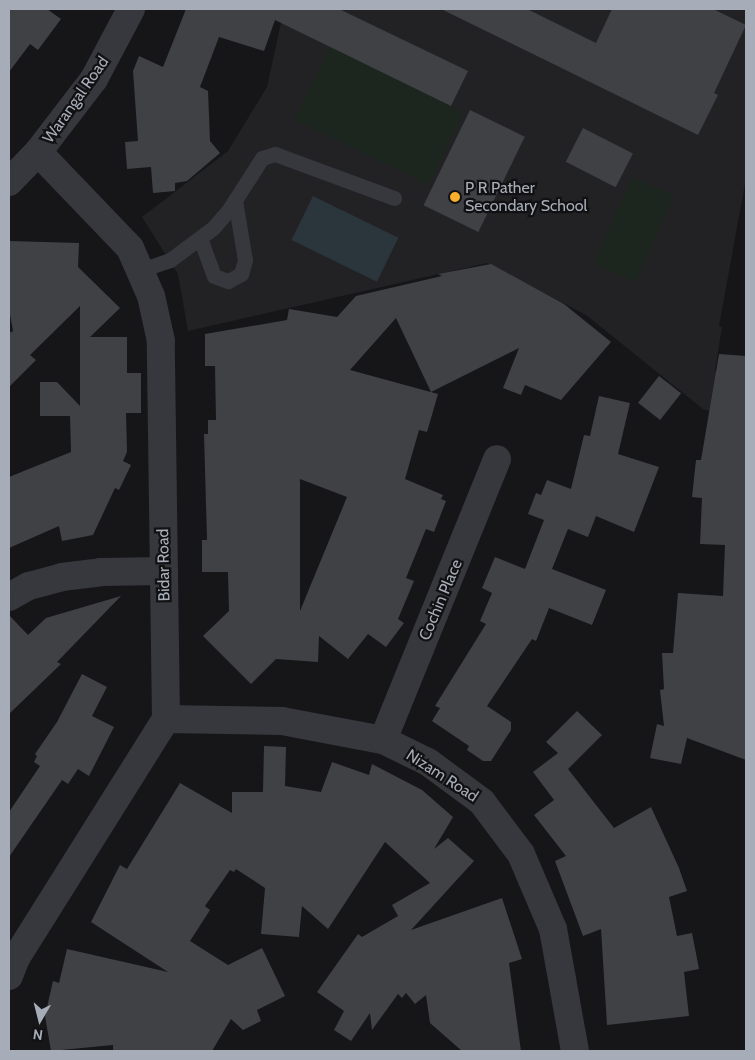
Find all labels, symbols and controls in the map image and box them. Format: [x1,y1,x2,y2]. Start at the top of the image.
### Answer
street label: Warangal Road [39,53,113,147]
place label: P R Pather Secondary School [465,178,587,216]
marker: P R Pather Secondary School [449,191,461,203]
street label: Bidar Road [154,528,174,602]
street label: Cochin Place [415,557,467,643]
street label: Nizam Road [402,746,482,806]
north arrow [15,995,65,1045]
text: N [32,1025,44,1044]

